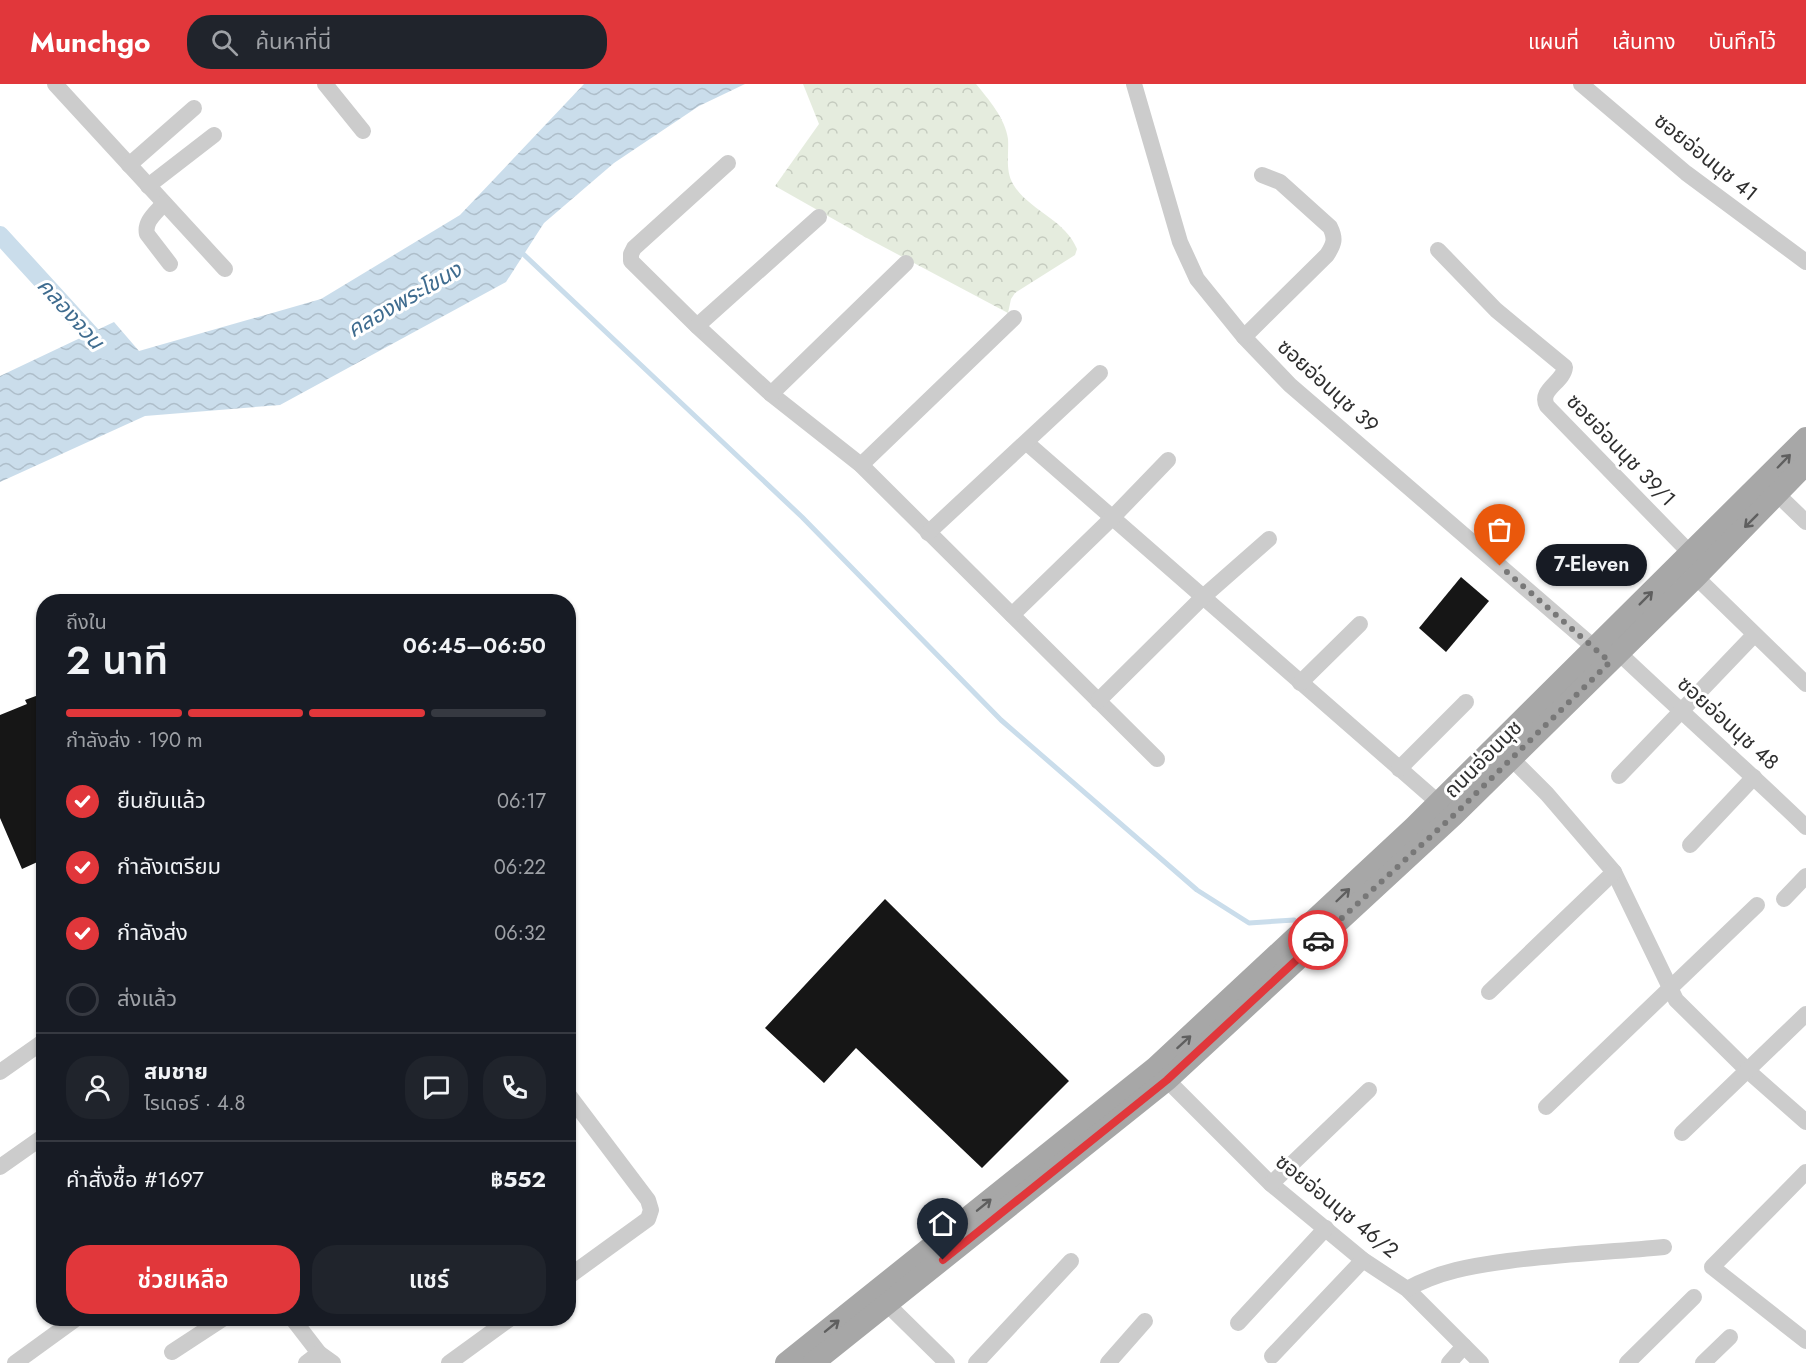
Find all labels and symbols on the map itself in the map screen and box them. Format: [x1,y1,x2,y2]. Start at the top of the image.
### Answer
street label: ซอยอ่อนนุช 41 [1648,106,1764,208]
water label: คลองพระโขนง [341,253,468,345]
water label: คลองจวน [30,270,113,357]
street label: ซอยอ่อนนุช 39 [1271,332,1385,440]
street label: ซอยอ่อนนุช 39/1 [1559,387,1683,513]
one-way arrow [1777,453,1792,468]
pin [1474,504,1525,566]
one-way arrow [1743,514,1758,529]
callout: 7-Eleven [1536,545,1647,587]
one-way arrow [1639,591,1654,606]
street label: ซอยอ่อนนุช 48 [1671,669,1785,777]
street label: ถนนอ่อนนุช [1437,713,1529,805]
one-way arrow [1335,888,1350,902]
courier [1288,910,1348,970]
one-way arrow [1176,1035,1191,1049]
street label: ซอยอ่อนนุช 46/2 [1269,1147,1405,1265]
pin [917,1198,968,1260]
one-way arrow [976,1198,992,1211]
one-way arrow [824,1320,840,1333]

